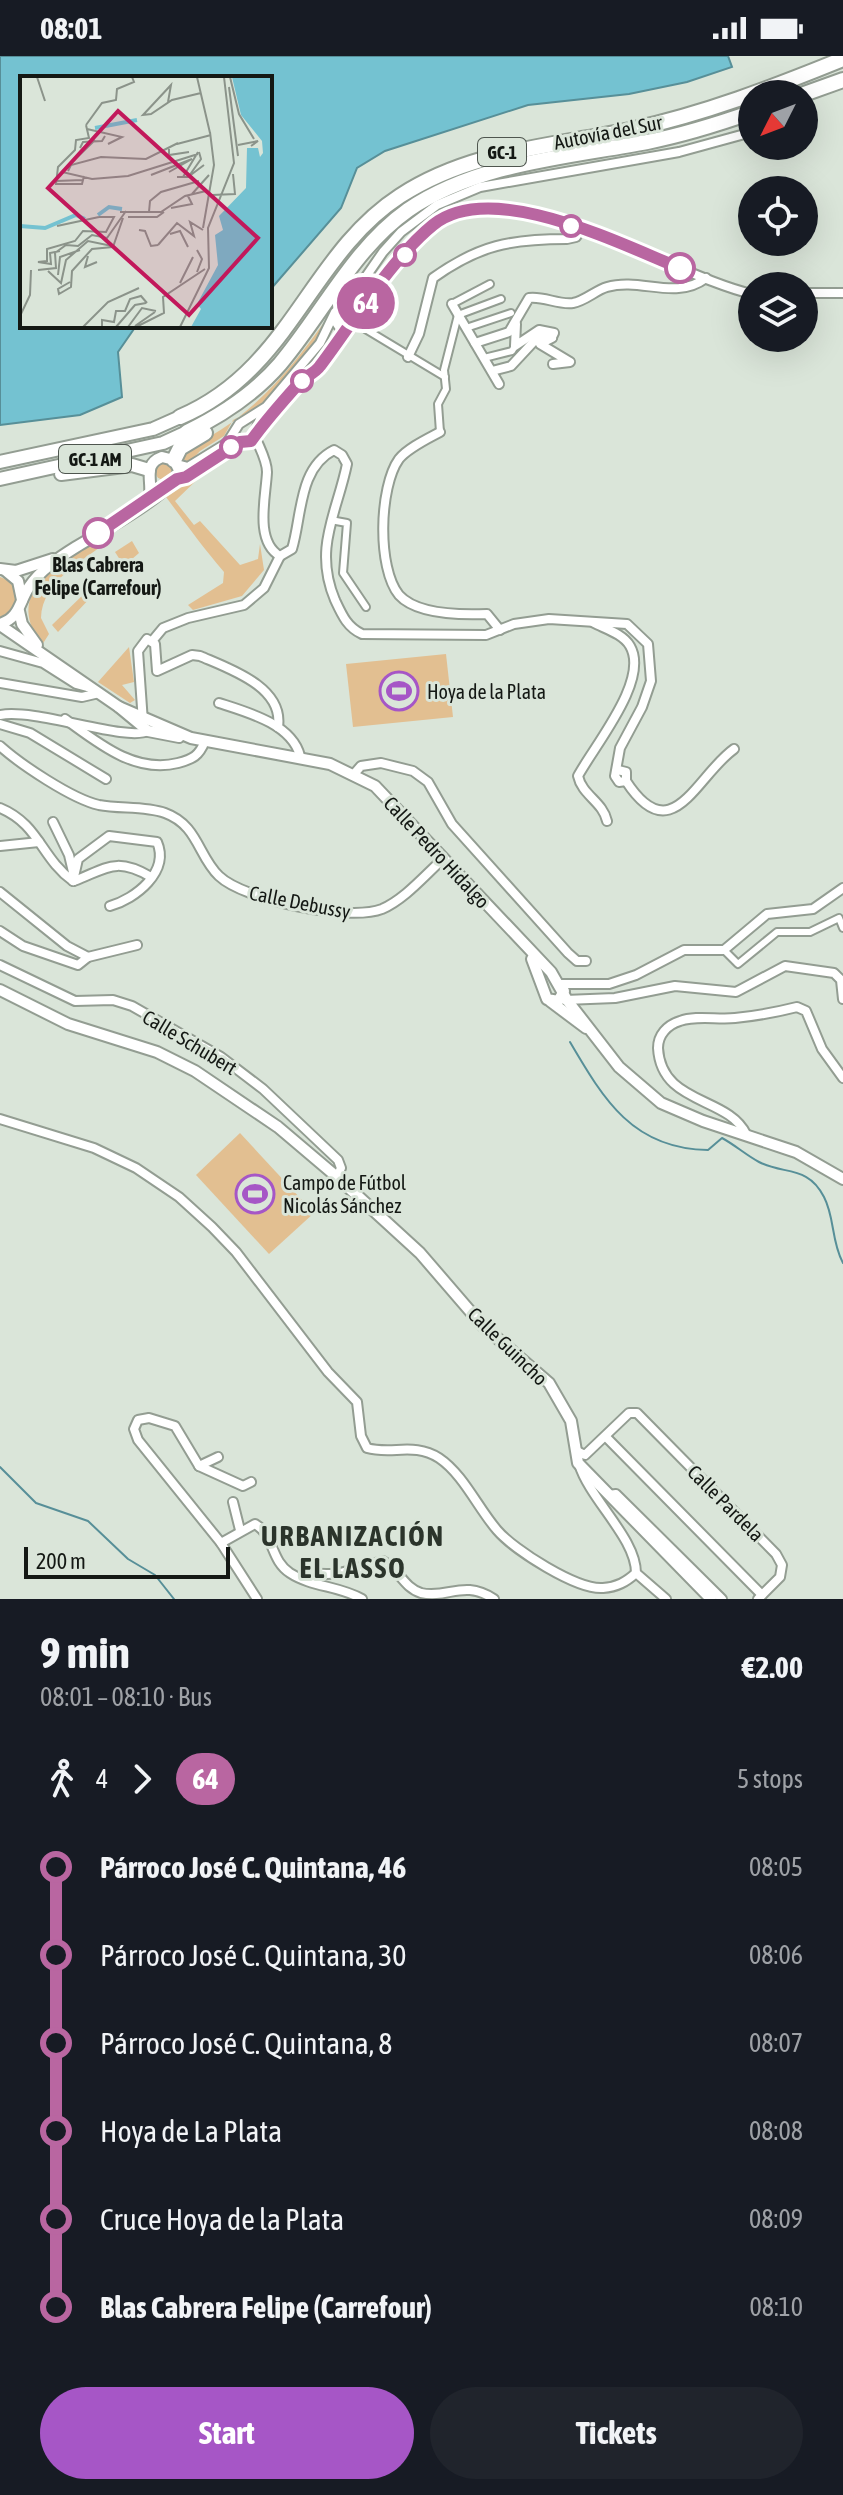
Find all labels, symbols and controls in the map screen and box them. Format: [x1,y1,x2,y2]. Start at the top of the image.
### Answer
text: 08:01 [40,11,102,45]
inset map [20,76,272,328]
north arrow [738,80,818,160]
map controls [738,80,818,352]
street label: Autovía del Sur [552,110,665,154]
road number: GC-1 [478,138,526,166]
button: locate [738,176,818,256]
unlabelled marker [560,215,582,237]
unlabelled marker [394,244,416,266]
unlabelled marker [665,253,695,283]
button: layers [738,272,818,352]
line badge: 64 [330,277,402,329]
text: 64 [353,287,379,319]
unlabelled marker [291,370,313,392]
unlabelled marker [220,436,242,458]
road number: GC-1 AM [59,445,131,473]
marker: Blas Cabrera Felipe (Carrefour) [83,518,113,548]
place label: Blas Cabrera Felipe (Carrefour) [34,553,162,599]
sports icon: Hoya de la Plata [378,670,420,712]
place label: Hoya de la Plata [427,680,546,703]
street label: Calle Pedro Hidalgo [379,791,495,913]
street label: Calle Debussy [248,881,352,923]
street label: Calle Schubert [139,1005,241,1079]
place label: Campo de Fútbol Nicolás Sánchez [283,1171,407,1217]
sports icon: Campo de Fútbol Nicolás Sánchez [234,1173,276,1215]
street label: Calle Guincho [463,1302,553,1390]
street label: Calle Pardela [683,1460,769,1546]
district label: URBANIZACIÓN EL LASSO [261,1520,445,1584]
scale bar [24,1543,230,1579]
text: 200 m [36,1548,86,1574]
text: 9 min [40,1627,130,1677]
text: €2.00 [742,1650,803,1684]
text: 08:01 – 08:10 · Bus [40,1682,212,1712]
icon: walk [40,1757,84,1801]
icon: forward [120,1757,164,1801]
text: 64 [192,1763,219,1795]
text: 4 [96,1764,108,1794]
text: 5 stops [737,1764,803,1794]
text: Párroco José C. Quintana, 46 [100,1850,406,1884]
text: 08:05 [749,1852,803,1882]
text: Párroco José C. Quintana, 30 [100,1938,406,1972]
text: 08:06 [749,1940,803,1970]
text: Párroco José C. Quintana, 8 [100,2026,392,2060]
text: 08:07 [749,2028,803,2058]
text: Hoya de La Plata [100,2114,282,2148]
text: 08:08 [749,2116,803,2146]
text: Cruce Hoya de la Plata [100,2202,344,2236]
text: 08:09 [749,2204,803,2234]
text: Blas Cabrera Felipe (Carrefour) [100,2290,432,2324]
text: 08:10 [749,2292,803,2322]
button: Start [40,2387,414,2479]
button: Tickets [430,2387,803,2479]

